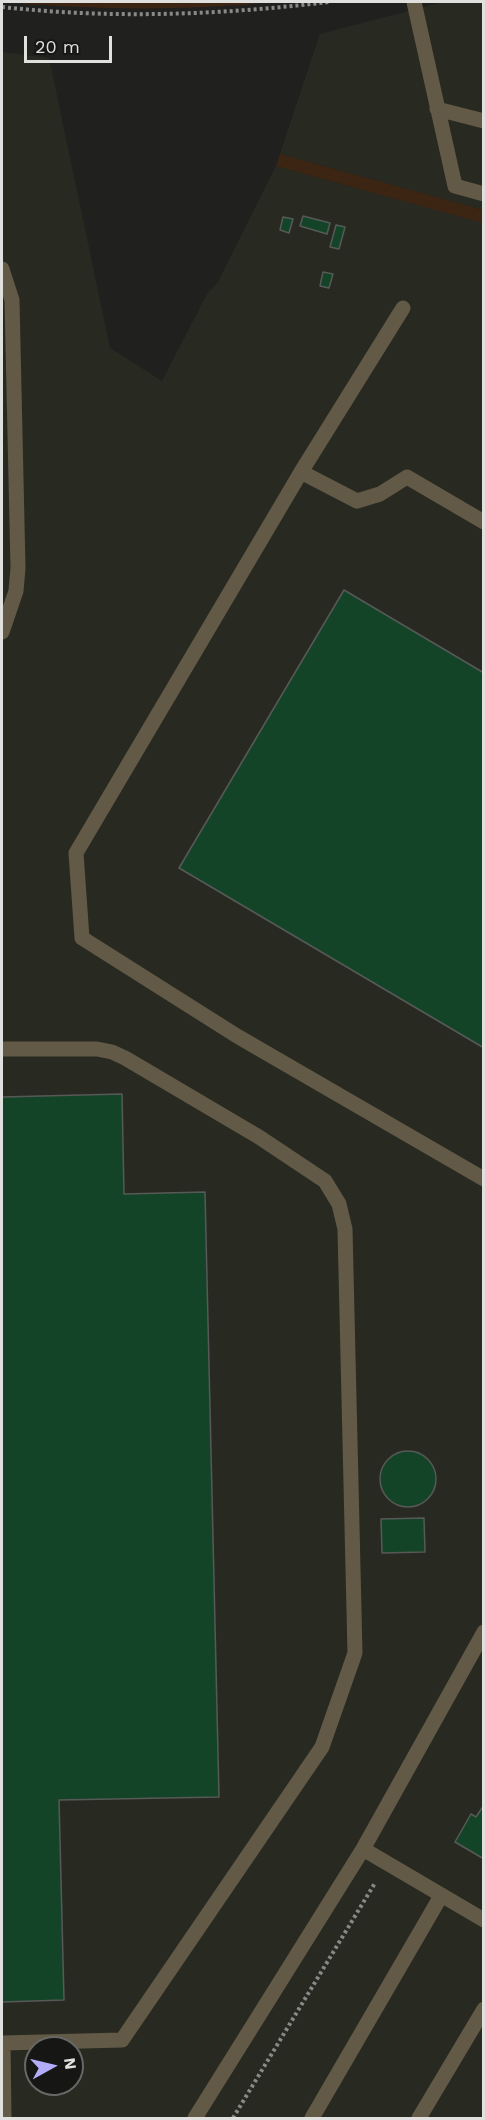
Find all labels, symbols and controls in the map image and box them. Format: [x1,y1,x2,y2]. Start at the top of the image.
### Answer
scale bar [27,24,116,62]
text: 20 m [35,36,80,57]
north arrow [24,2036,84,2096]
text: N [60,2057,81,2071]

